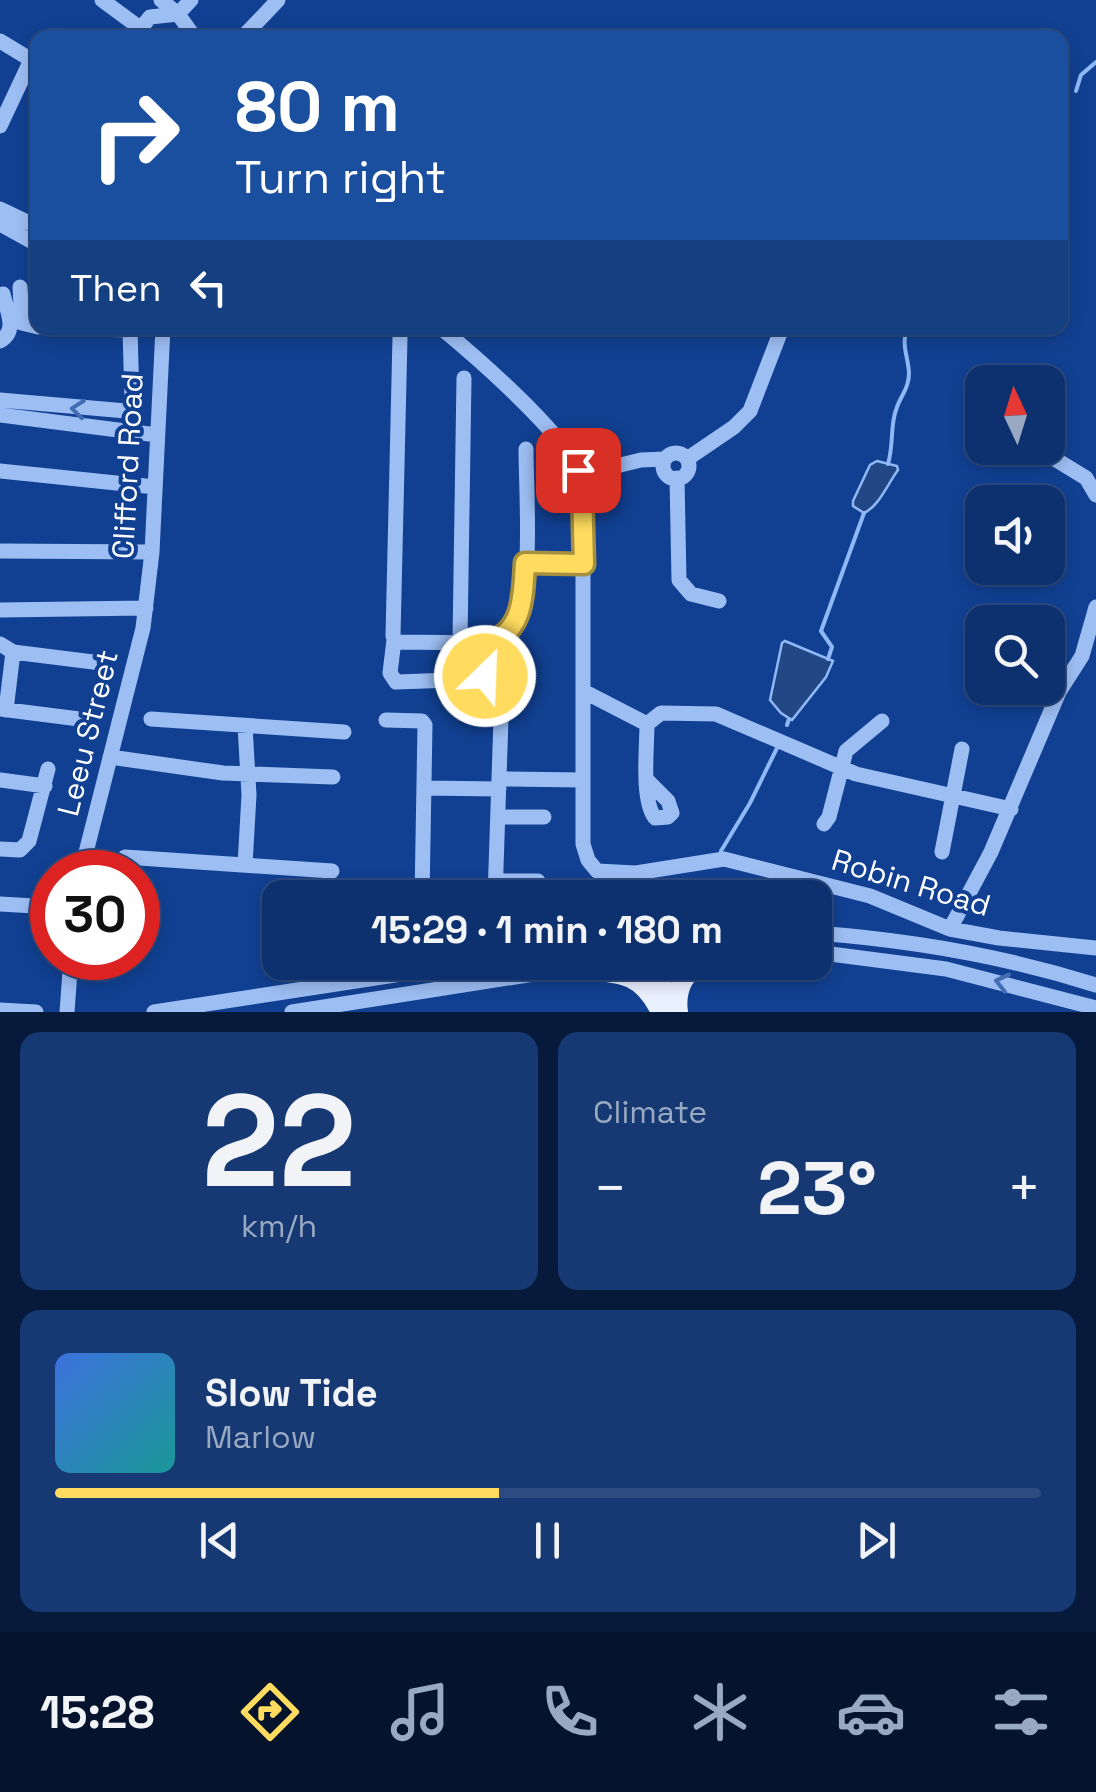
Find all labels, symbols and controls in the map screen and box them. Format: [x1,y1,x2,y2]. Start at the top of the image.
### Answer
text: 80 m [235,62,400,151]
icon: right [70,70,200,200]
text: Turn right [235,149,446,206]
icon: left [181,260,236,315]
text: Then [70,264,161,312]
north arrow [965,365,1065,465]
map controls [965,365,1065,705]
street label: Clifford Road [103,372,152,560]
one-way arrow [70,399,86,420]
pin [536,428,621,513]
icon: arrive [551,443,606,498]
button: sound [965,485,1065,585]
button: search [965,605,1065,705]
position arrow [433,624,537,728]
street label: Leeu Street [48,646,127,820]
street label: Robin Road [827,840,995,925]
speed limit sign: 30 [30,850,160,980]
text: 15:29 · 1 min · 180 m [371,906,723,954]
one-way arrow [994,973,1011,994]
text: 22 [202,1058,356,1224]
text: Climate [593,1092,707,1132]
text: 23° [757,1140,877,1236]
text: − [593,1153,627,1223]
text: + [1007,1153,1041,1223]
text: km/h [241,1206,317,1246]
text: Slow Tide [205,1369,378,1417]
text: Marlow [205,1417,316,1457]
icon: previous [192,1513,247,1568]
icon: pause [520,1513,575,1568]
icon: next [849,1513,904,1568]
icon: directions [235,1677,305,1747]
icon: music [385,1677,455,1747]
icon: phone [535,1677,605,1747]
icon: climate [685,1677,755,1747]
icon: car [836,1677,906,1747]
icon: filters [986,1677,1056,1747]
text: 15:28 [40,1684,155,1741]

